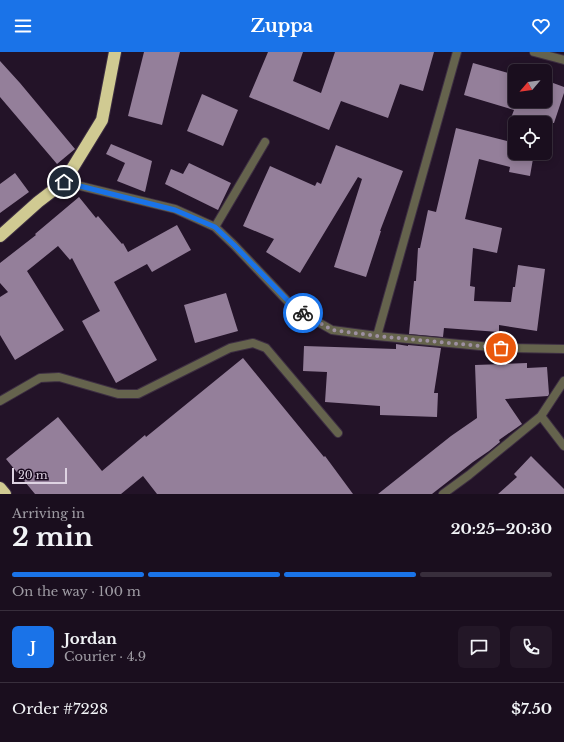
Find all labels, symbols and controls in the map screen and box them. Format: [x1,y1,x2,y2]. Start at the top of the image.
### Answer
icon: menu [12,15,34,37]
text: Zuppa [251,15,313,37]
icon: heart [530,15,552,37]
north arrow [508,64,552,108]
map controls [508,64,552,160]
button: locate [508,116,552,160]
pin [47,165,81,199]
icon: home [53,171,75,193]
courier [283,293,323,333]
icon: bike [292,302,314,324]
pin [484,331,518,365]
icon: bag [490,337,512,359]
scale bar [12,466,67,485]
text: 20 m [18,468,48,482]
text: Arriving in [12,505,85,522]
text: 20:25–20:30 [451,519,552,538]
text: 2 min [12,521,93,553]
text: On the way · 100 m [12,583,141,600]
button: chat [458,626,500,668]
button: phone [510,626,552,668]
text: Jordan [64,629,117,648]
text: J [30,637,36,656]
text: Courier · 4.9 [64,648,146,665]
text: Order #7228 [12,699,108,718]
text: $7.50 [511,699,552,718]

